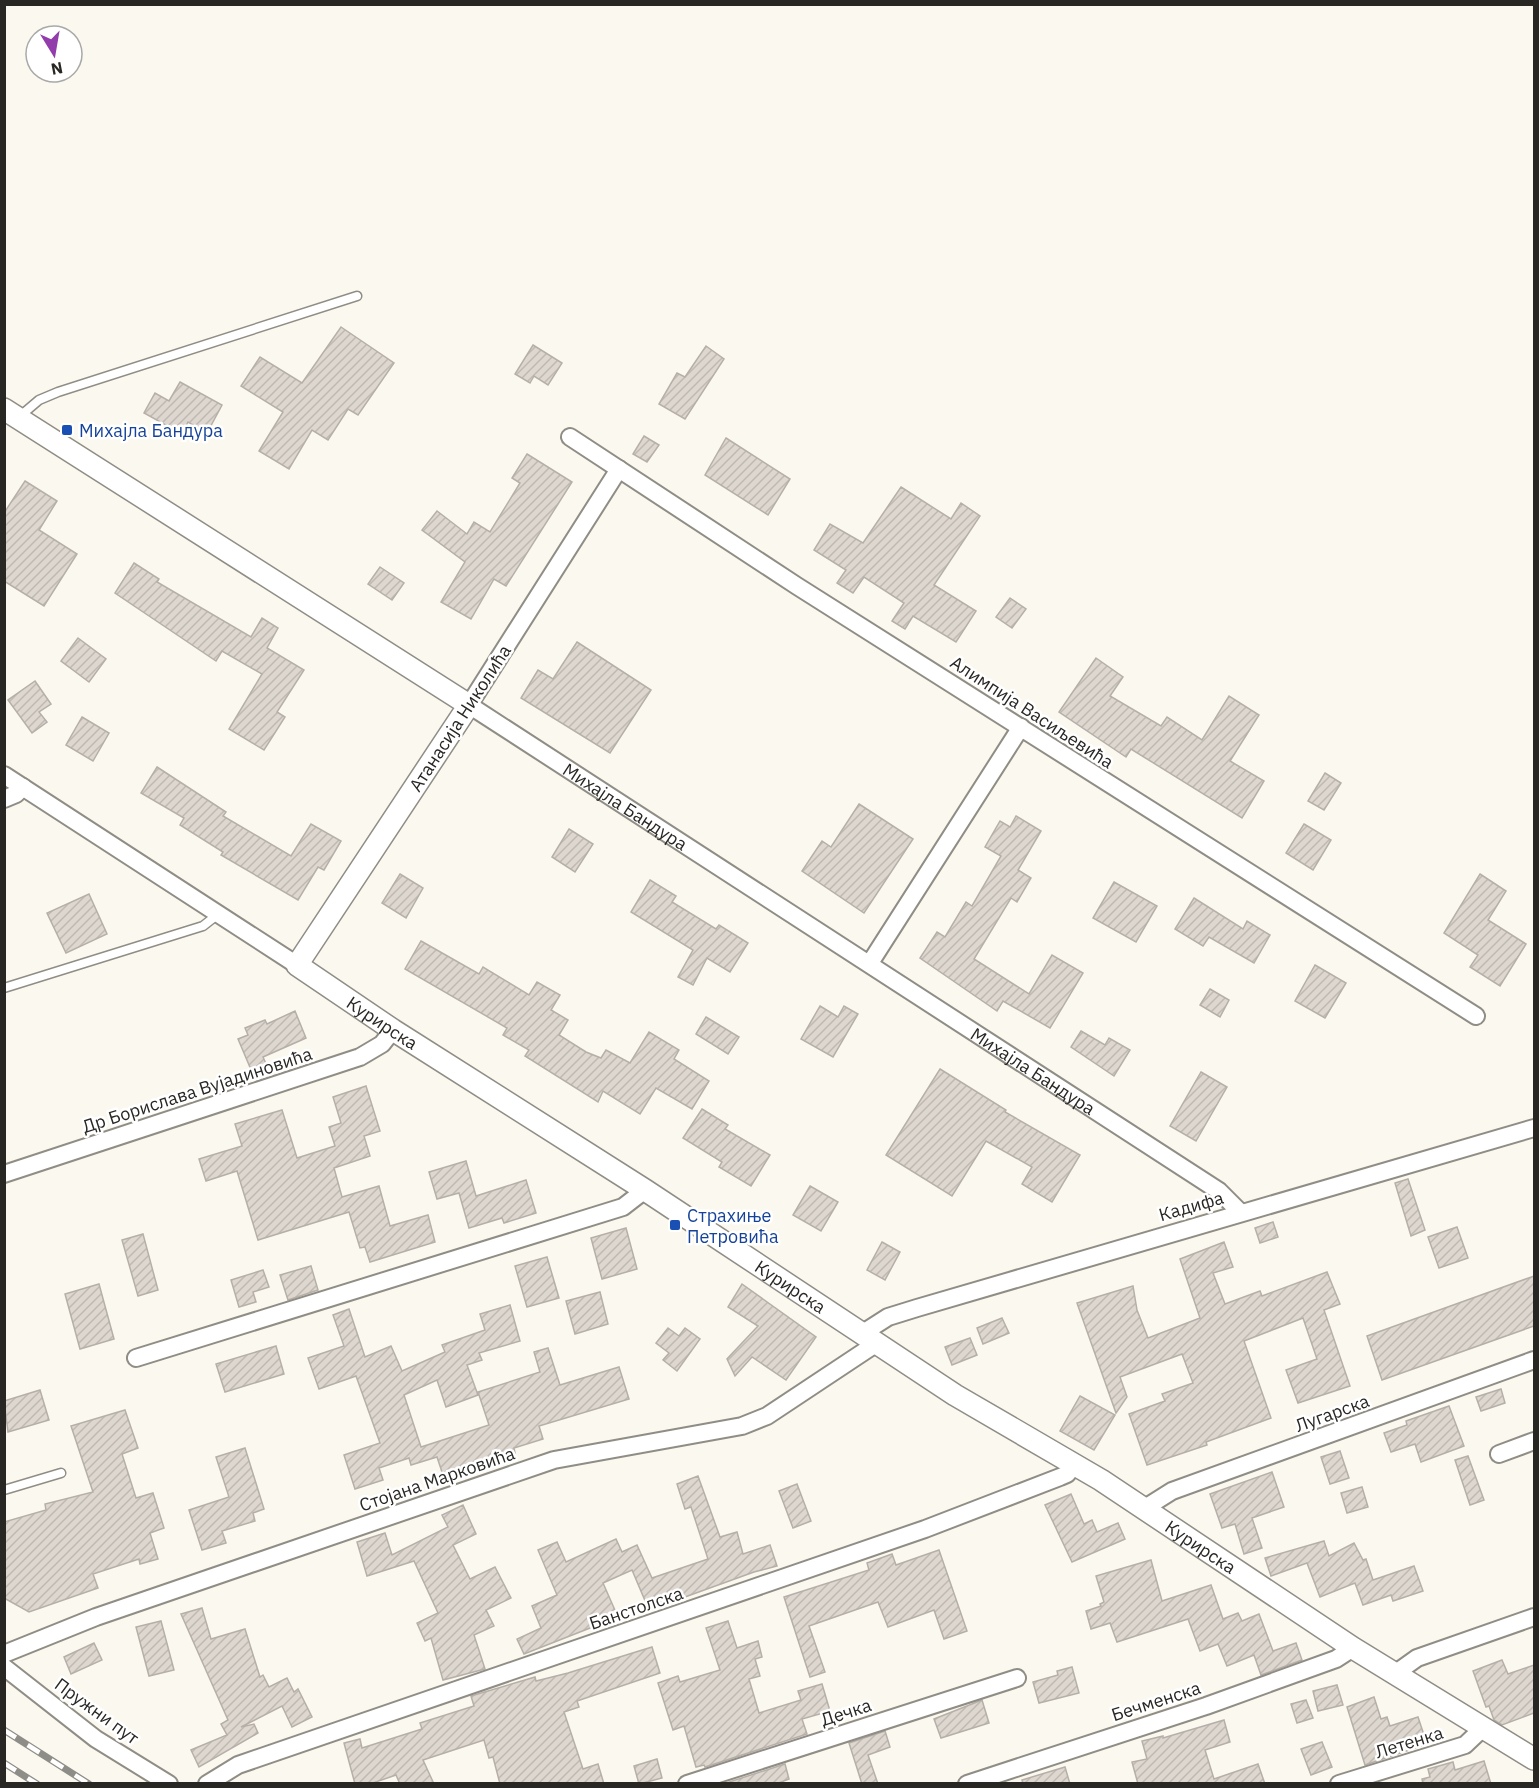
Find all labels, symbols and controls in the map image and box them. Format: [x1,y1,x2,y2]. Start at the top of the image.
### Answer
north arrow [24,24,84,84]
text: N [49,58,64,80]
place label: Михајла Бандура [79,419,223,442]
marker: Михајла Бандура [60,423,74,437]
street label: Атанасија Николића [404,640,516,796]
street label: Алимпија Васиљевића [946,651,1118,774]
street label: Михајла Бандура [559,758,692,855]
street label: Курирска [343,991,423,1055]
street label: Михајла Бандура [967,1022,1100,1120]
street label: Др Борислава Вујадиновића [79,1042,315,1138]
street label: Кадифа [1156,1186,1226,1226]
place label: Страхиње Петровића [687,1204,779,1248]
marker: Страхиње Петровића [668,1218,682,1232]
street label: Курирска [751,1255,831,1318]
street label: Лугарска [1292,1389,1373,1437]
street label: Стојана Марковића [356,1441,518,1516]
street label: Курирска [1161,1515,1241,1579]
street label: Банстолска [586,1581,686,1635]
street label: Пружни пут [50,1673,144,1750]
street label: Бечменска [1109,1676,1204,1726]
street label: Дечка [818,1693,875,1731]
street label: Летенка [1372,1721,1446,1763]

